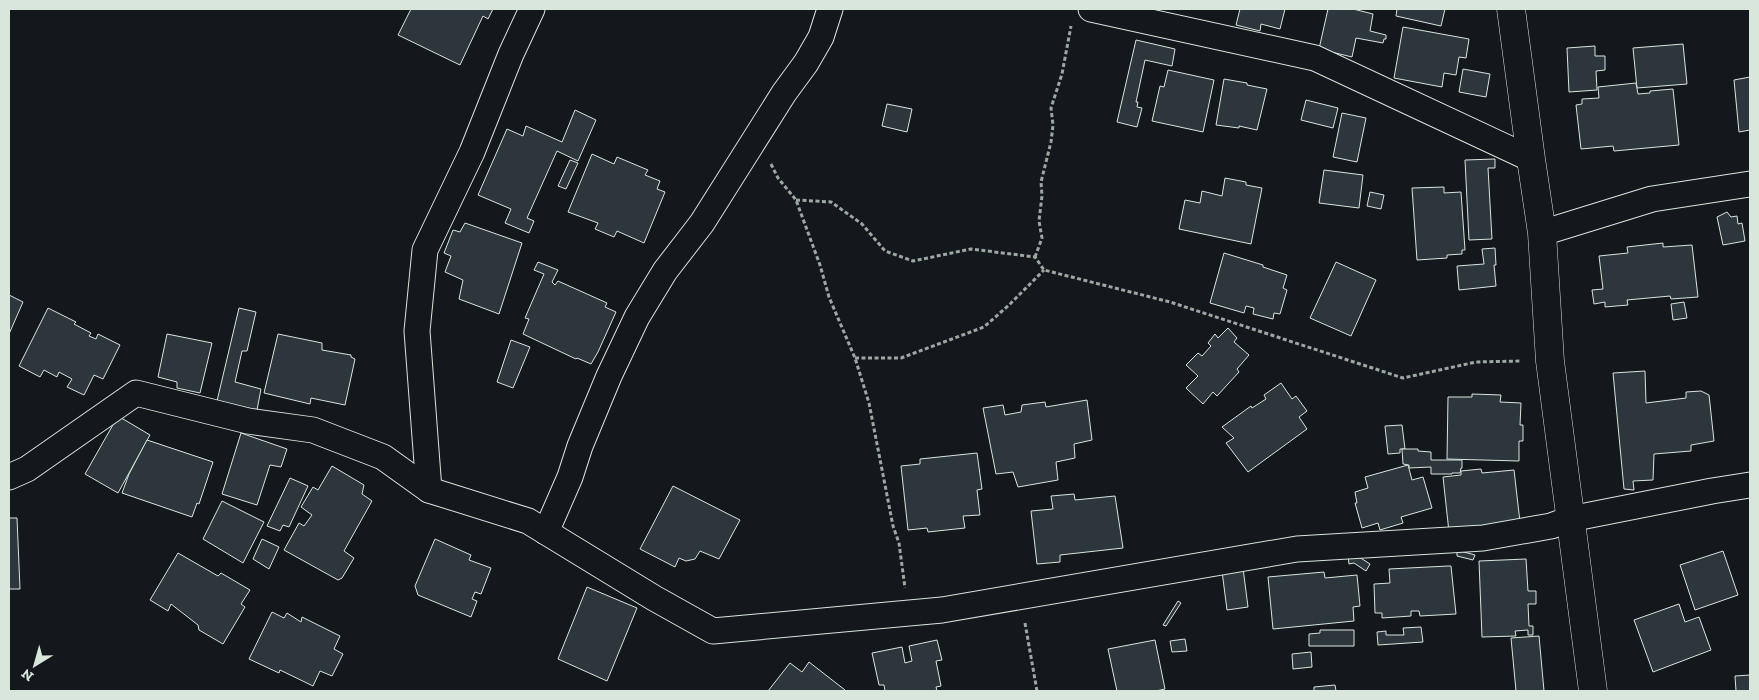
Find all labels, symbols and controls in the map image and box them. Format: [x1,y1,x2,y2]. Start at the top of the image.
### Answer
north arrow [10,640,60,690]
text: N [18,665,37,685]

